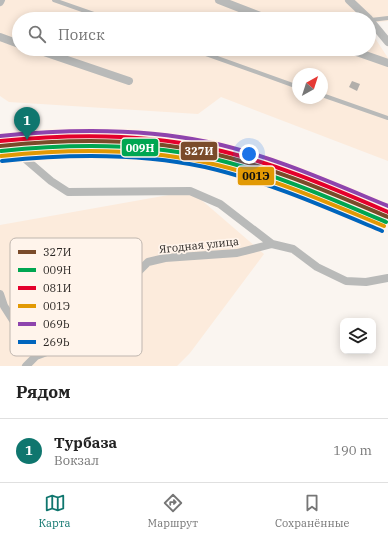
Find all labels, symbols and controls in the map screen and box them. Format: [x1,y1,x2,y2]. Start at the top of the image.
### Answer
search box [12,12,376,56]
icon: search [26,23,48,45]
text: Поиск [58,25,105,44]
north arrow [292,68,328,104]
pin: 1 [14,107,40,140]
line badge: 009Н [121,138,159,157]
text: 009Н [126,141,154,155]
line badge: 327И [180,141,218,161]
text: 327И [185,144,213,158]
your location [239,144,259,164]
line badge: 001Э [237,166,275,186]
text: 001Э [242,169,270,183]
street label: Ягодная улица [158,234,240,256]
legend [10,238,142,356]
text: 327И [43,245,72,259]
text: 009Н [43,263,72,277]
text: 081И [43,281,72,295]
text: 001Э [43,299,70,313]
text: 069Ь [43,317,70,331]
map controls [340,318,376,354]
button: layers [340,318,376,354]
text: 269Ь [43,335,70,349]
text: Рядом [16,381,71,403]
text: Турбаза [54,433,117,452]
text: 1 [25,442,33,459]
text: 190 m [333,442,372,459]
text: Вокзал [54,452,99,469]
tab: Карта [39,492,70,530]
tab: Маршрут [148,492,198,530]
tab: Сохранённые [275,492,349,530]

